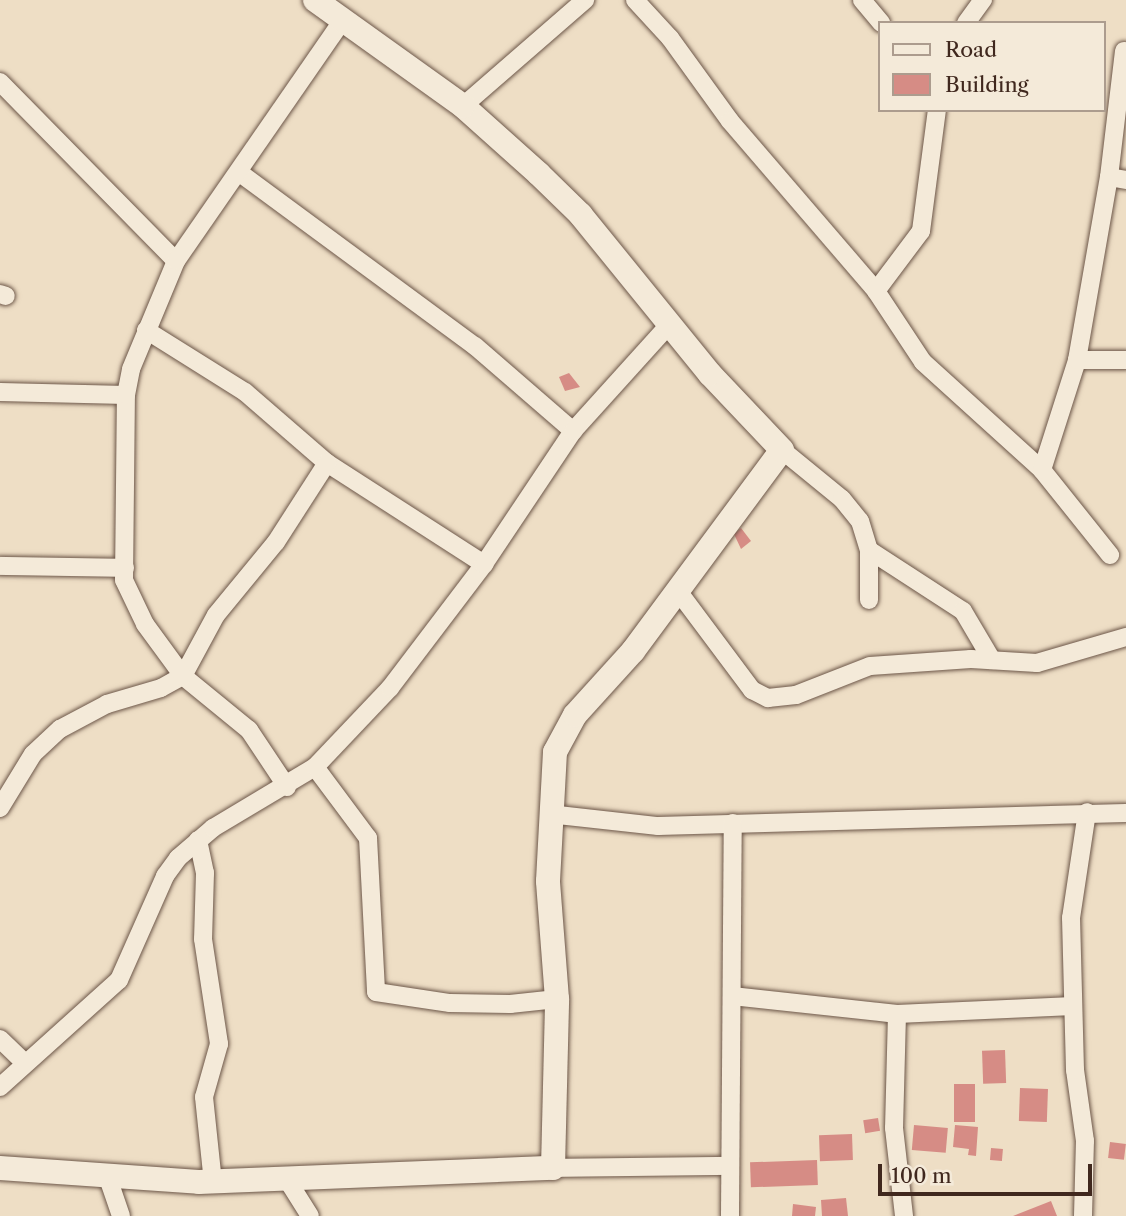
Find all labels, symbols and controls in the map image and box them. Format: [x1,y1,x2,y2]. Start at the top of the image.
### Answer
legend [878,21,1105,112]
text: Road [945,37,997,62]
text: Building [945,72,1029,97]
scale bar [881,1150,1094,1194]
text: 100 m [891,1163,952,1188]

